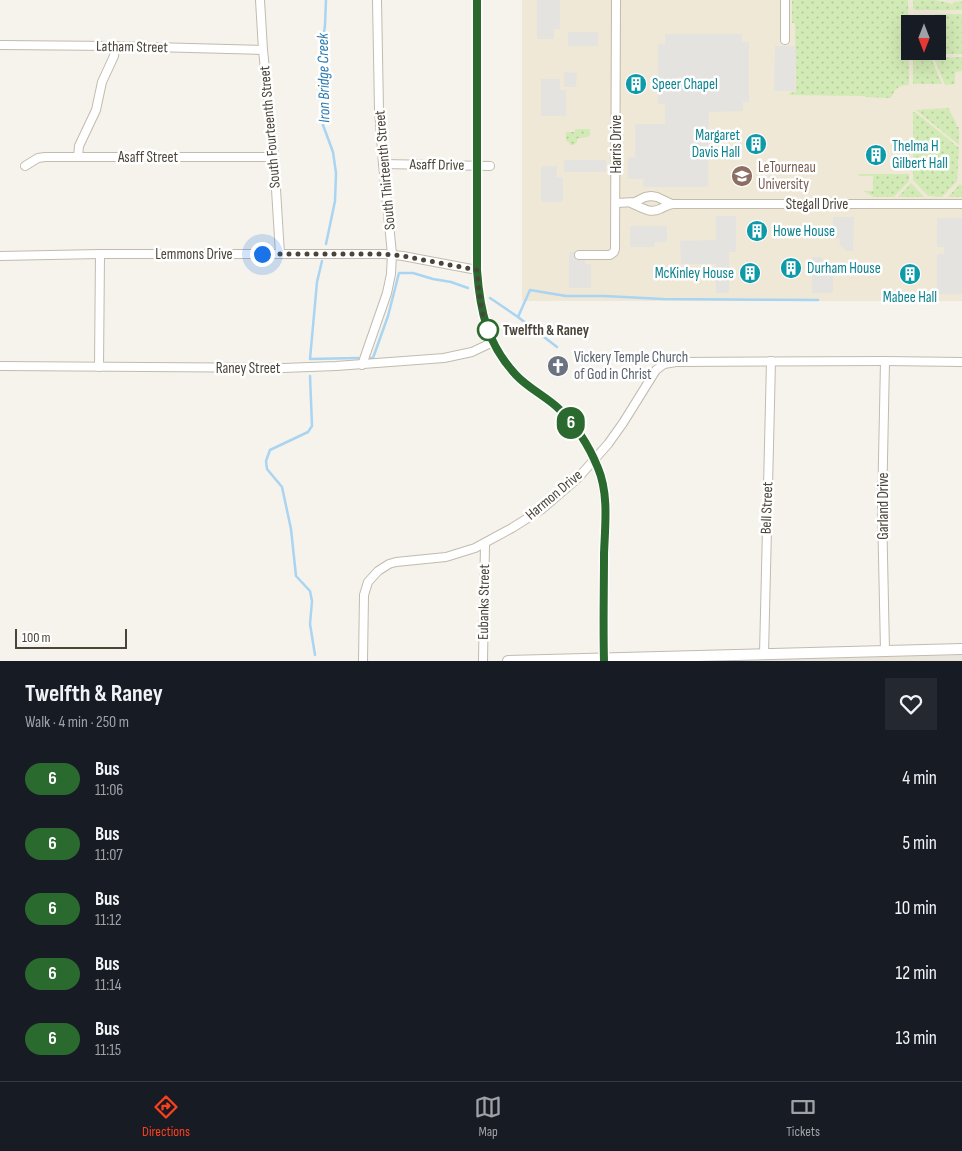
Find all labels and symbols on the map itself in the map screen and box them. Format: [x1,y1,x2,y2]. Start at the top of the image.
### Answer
north arrow [901,15,946,60]
water label: Iron Bridge Creek [314,32,334,123]
street label: Latham Street [96,37,168,57]
street label: South Fourteenth Street [255,65,285,189]
building icon: Speer Chapel [624,72,648,96]
place label: Speer Chapel [652,75,718,94]
street label: South Thirteenth Street [370,109,400,231]
street label: Harris Drive [607,115,626,173]
place label: Margaret Davis Hall [692,126,740,162]
building icon: Margaret Davis Hall [744,132,768,156]
place label: Thelma H Gilbert Hall [892,137,948,173]
building icon: Thelma H Gilbert Hall [864,143,888,167]
street label: Asaff Street [117,148,179,167]
street label: Asaff Drive [408,155,465,175]
place label: LeTourneau University [758,158,816,194]
school or university icon: LeTourneau University [730,164,754,188]
street label: Stegall Drive [786,195,848,214]
building icon: Howe House [745,219,769,243]
place label: Howe House [773,222,835,241]
your location [250,242,275,267]
street label: Lemmons Drive [155,245,233,264]
building icon: Durham House [779,256,803,280]
place label: Durham House [807,259,881,278]
building icon: McKinley House [738,261,762,285]
building icon: Mabee Hall [898,262,922,286]
place label: McKinley House [655,264,734,283]
place label: Mabee Hall [883,288,937,307]
marker: Twelfth & Raney [477,319,499,341]
place label: Twelfth & Raney [503,321,590,340]
place label: Vickery Temple Church of God in Christ [574,348,688,384]
church icon: Vickery Temple Church of God in Christ [546,354,570,378]
street label: Raney Street [216,359,281,378]
line badge: 6 [555,407,587,439]
street label: Harmon Drive [522,466,586,524]
street label: Garland Drive [874,472,893,540]
street label: Bell Street [757,481,777,534]
street label: Eubanks Street [474,564,494,640]
scale bar [15,626,128,649]

